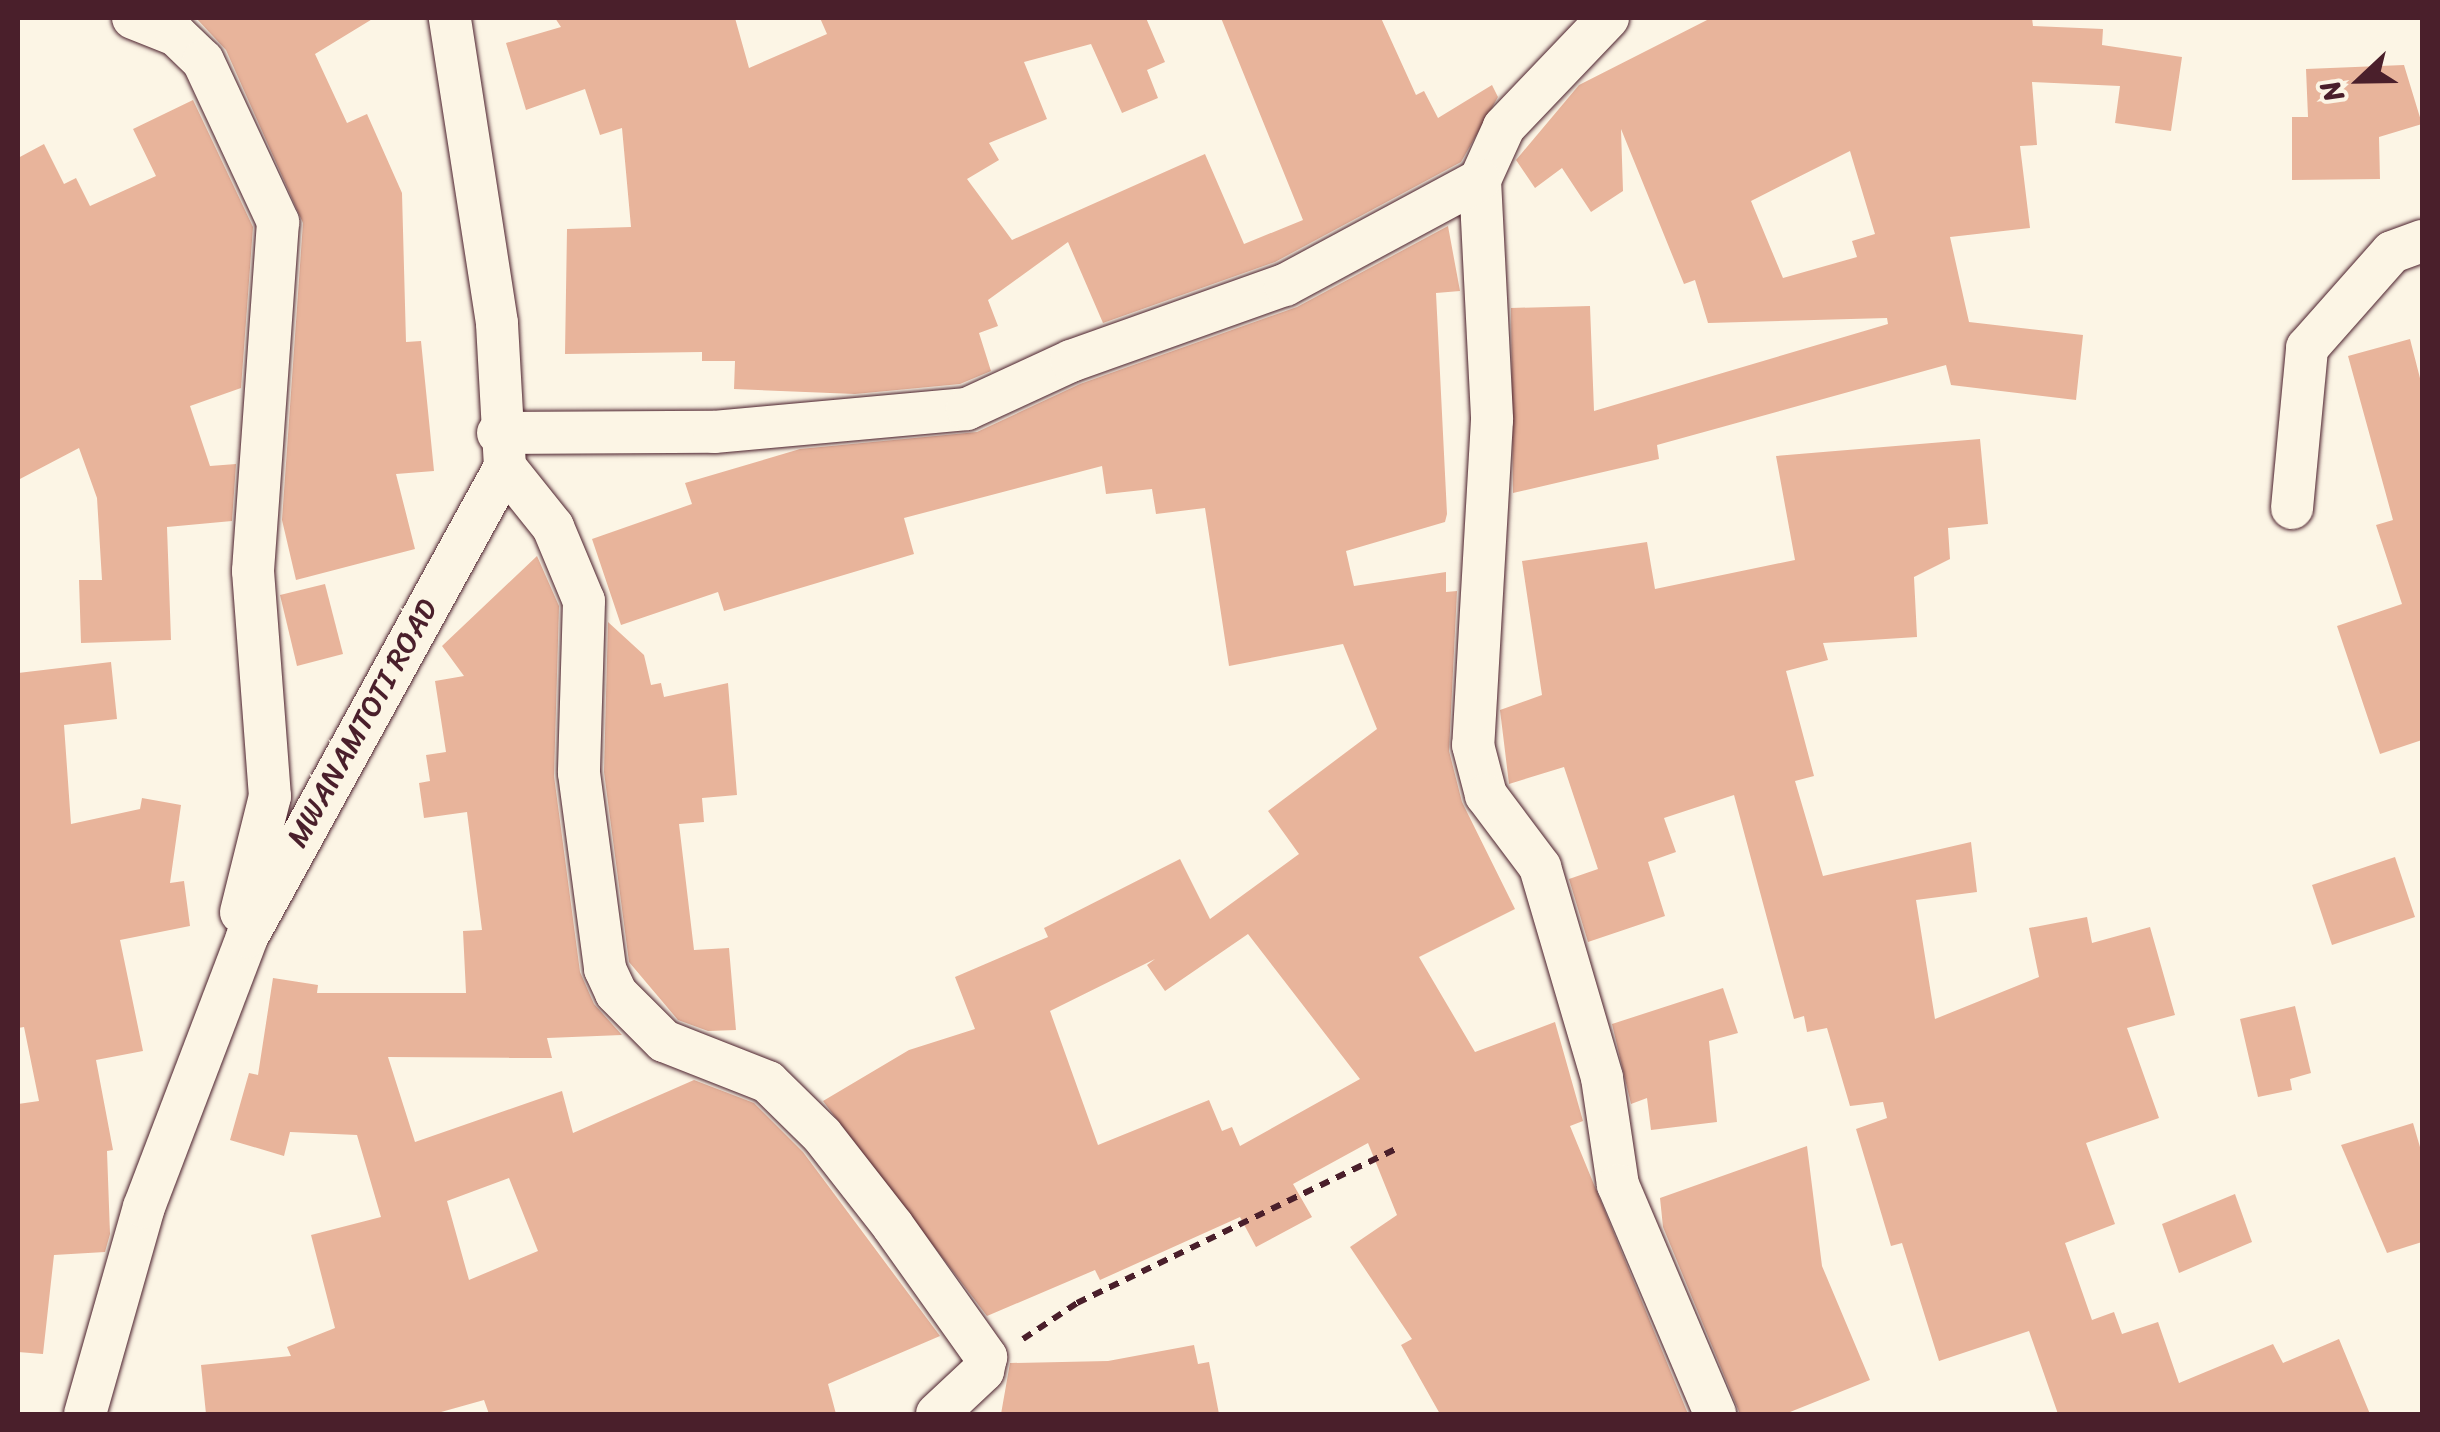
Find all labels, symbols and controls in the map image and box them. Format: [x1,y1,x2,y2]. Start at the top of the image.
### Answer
north arrow [2310,30,2410,130]
text: N [2305,73,2358,110]
street label: MWANAMTOTI ROAD [279,593,445,853]

